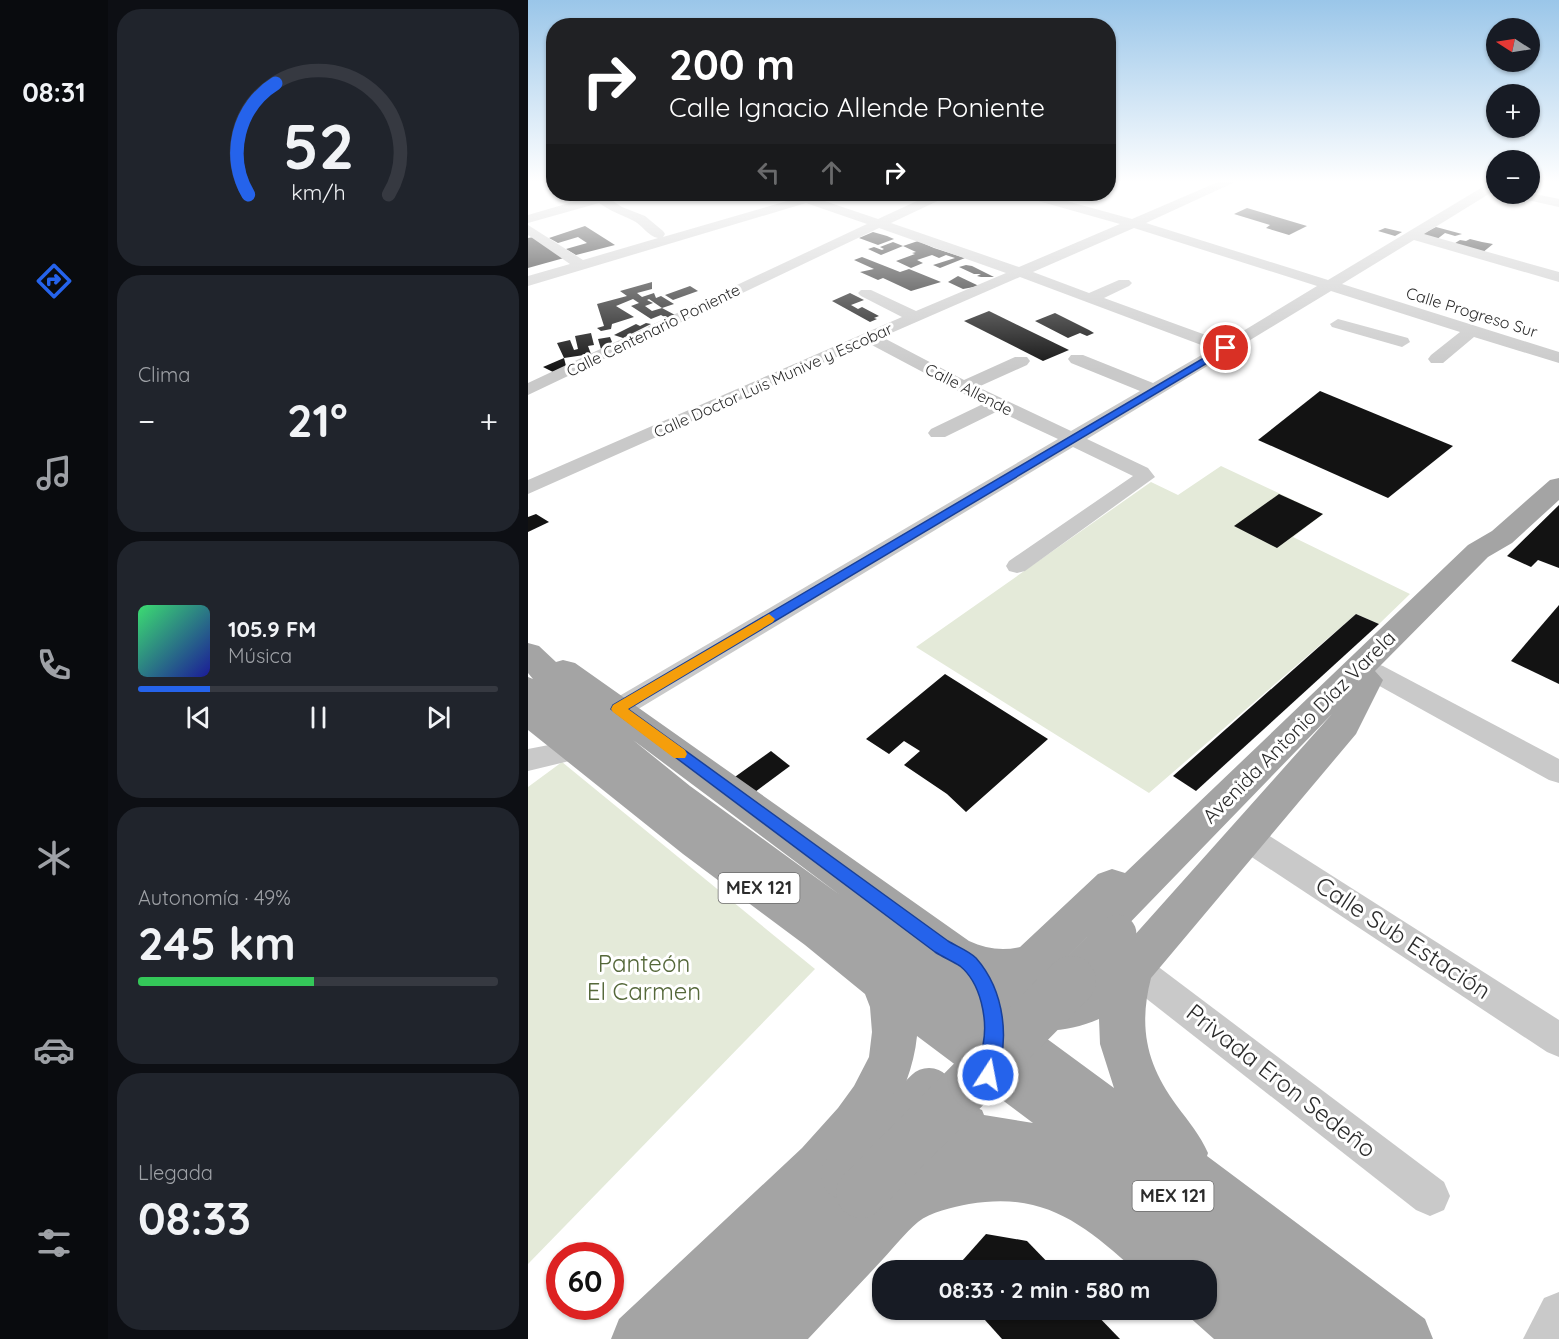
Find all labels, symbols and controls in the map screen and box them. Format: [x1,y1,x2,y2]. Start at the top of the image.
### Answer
north arrow [1486,18,1540,72]
map controls [1486,18,1540,204]
text: 200 m [669,38,795,91]
icon: right [570,42,648,120]
text: 08:31 [22,75,86,109]
button: + [1486,84,1540,138]
text: Calle Ignacio Allende Poniente [669,90,1045,124]
text: 52 [282,107,354,185]
button: − [1486,150,1540,204]
icon: left [752,156,785,189]
icon: ahead [815,156,848,189]
icon: right [878,156,911,189]
text: km/h [291,179,345,205]
icon: directions [33,260,75,302]
street label: Calle Centenario Poniente [563,279,743,381]
street label: Calle Progreso Sur [1404,282,1540,342]
street label: Calle Doctor Luis Munive y Escobar [651,318,895,442]
pin [1200,322,1251,373]
icon: arrive [1209,331,1242,364]
street label: Calle Allende [922,358,1016,420]
text: Clima [138,362,190,387]
text: 21° [287,392,348,448]
text: − [138,400,155,441]
text: + [479,400,498,441]
icon: music [33,452,75,494]
text: 105.9 FM [228,615,316,643]
street label: Avenida Antonio Díaz Varela [1197,625,1400,828]
text: Música [228,643,292,668]
icon: phone [33,644,75,686]
icon: previous [182,701,215,734]
icon: pause [302,701,335,734]
icon: next [422,701,455,734]
icon: climate [33,837,75,879]
street label: Calle Sub Estación [1310,869,1497,1005]
road number: MEX 121 [718,873,800,903]
text: Autonomía · 49% [138,885,291,910]
text: 245 km [138,915,296,971]
park label: Panteón El Carmen [587,948,701,1006]
street label: Privada Eron Sedeño [1181,997,1382,1164]
icon: car [33,1029,75,1071]
position arrow [956,1043,1020,1107]
text: Llegada [138,1160,213,1185]
road number: MEX 121 [1132,1181,1214,1211]
text: 08:33 [138,1190,251,1246]
icon: filters [33,1222,75,1264]
speed limit sign: 60 [546,1242,624,1320]
text: 08:33 · 2 min · 580 m [939,1276,1150,1304]

